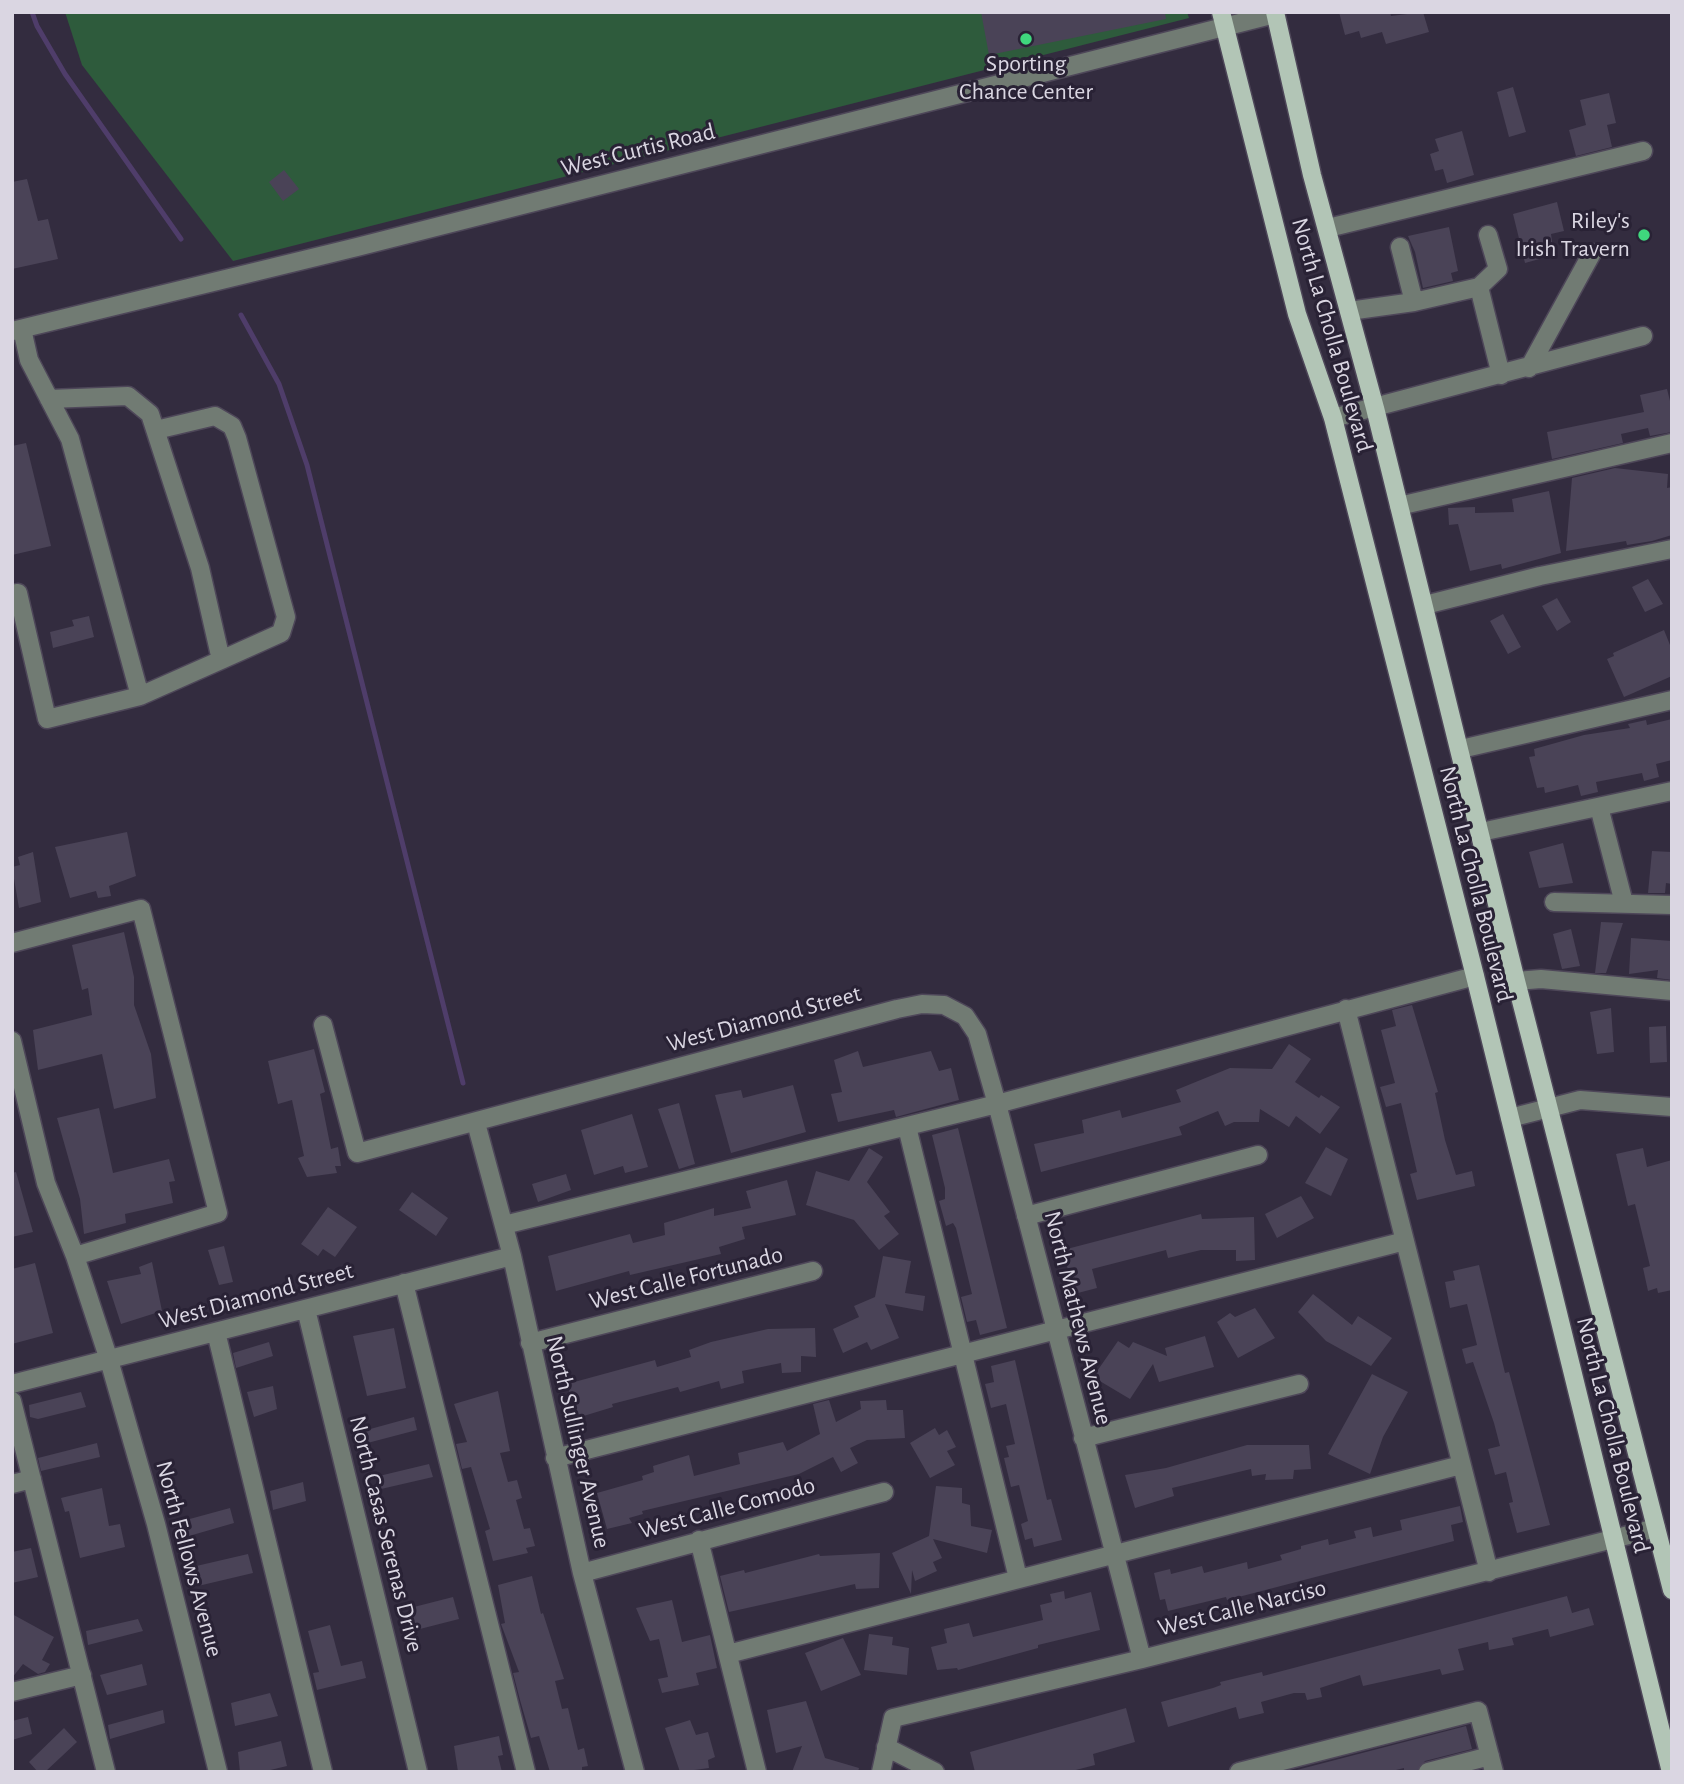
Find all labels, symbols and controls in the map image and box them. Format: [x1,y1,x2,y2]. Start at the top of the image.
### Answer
marker: Sporting Chance Center [1018,31,1034,47]
place label: Sporting Chance Center [959,50,1093,106]
street label: West Curtis Road [558,117,718,183]
place label: Riley's Irish Travern [1515,207,1630,263]
street label: North La Cholla Boulevard [1285,215,1379,455]
marker: Riley's Irish Travern [1636,227,1652,243]
street label: North La Cholla Boulevard [1433,763,1519,1005]
street label: West Diamond Street [664,979,864,1059]
street label: North Mathews Avenue [1038,1208,1118,1428]
street label: West Calle Fortunado [586,1240,786,1316]
street label: West Diamond Street [156,1256,356,1336]
street label: North La Cholla Boulevard [1570,1314,1656,1556]
street label: North Sullinger Avenue [540,1333,616,1551]
street label: North Casas Serenas Drive [343,1413,429,1655]
street label: North Fellows Avenue [149,1458,229,1660]
street label: West Calle Comodo [636,1471,818,1545]
street label: West Calle Narciso [1155,1573,1329,1643]

